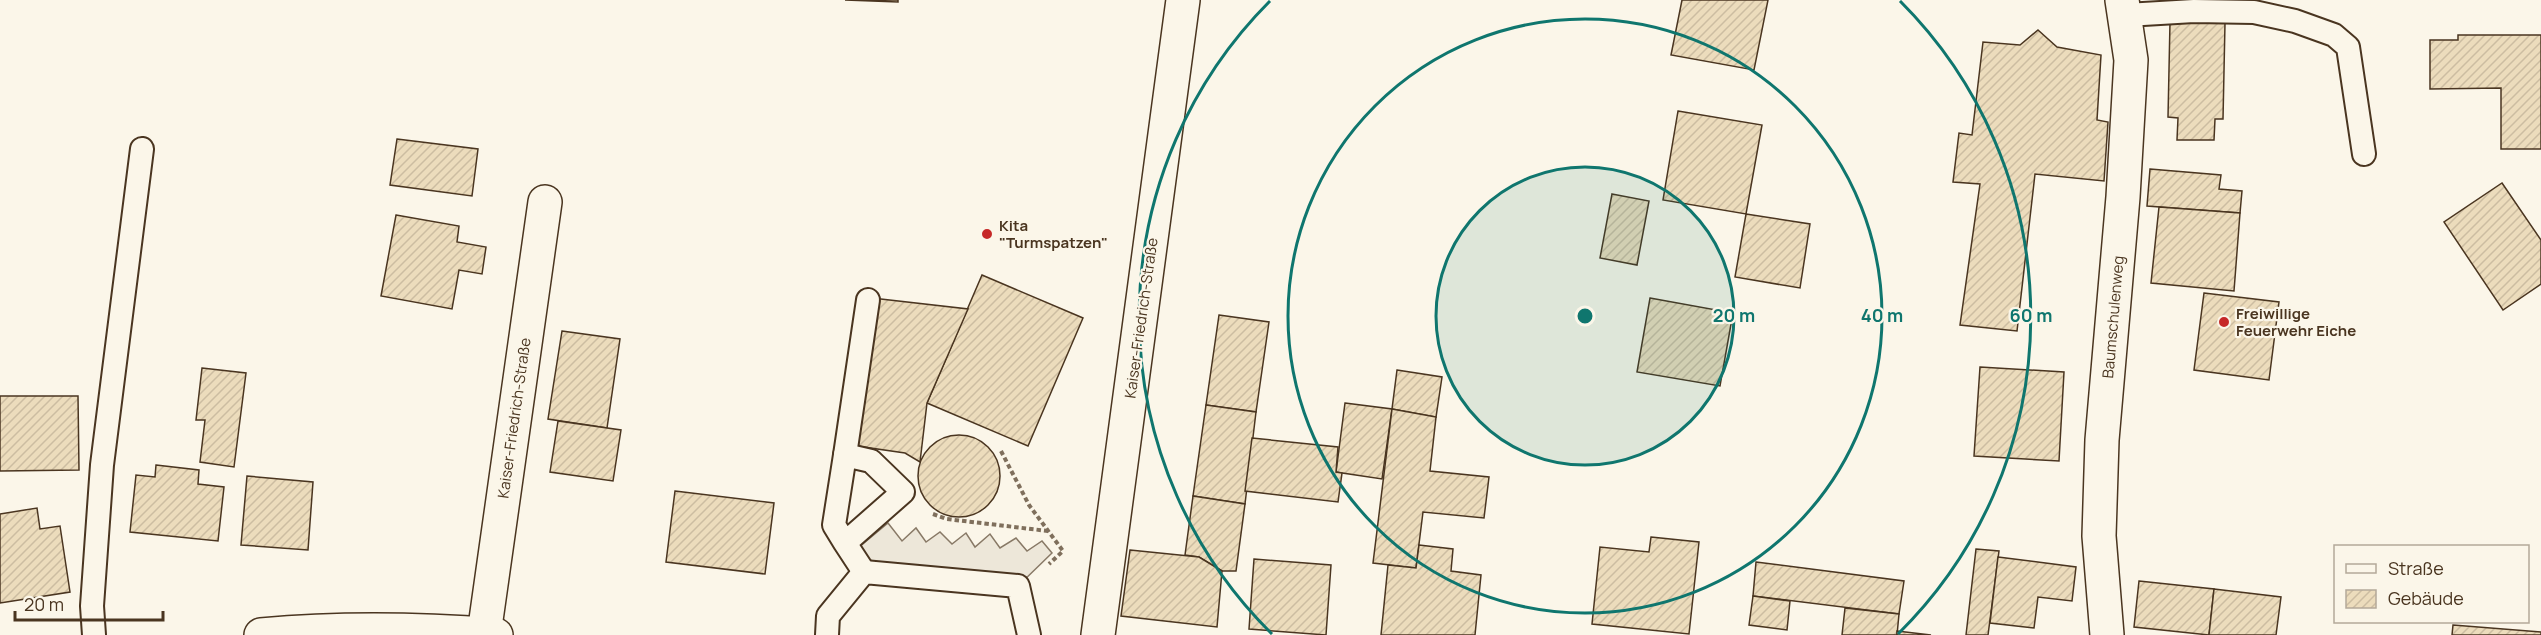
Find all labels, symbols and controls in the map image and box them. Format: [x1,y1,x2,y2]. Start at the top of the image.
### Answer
place label: Kita "Turmspatzen" [999,215,1108,253]
marker: Kita "Turmspatzen" [980,227,994,241]
street label: Kaiser-Friedrich-Straße [1119,236,1163,400]
street label: Baumschulenweg [2097,255,2129,379]
text: 20 m [1713,303,1755,327]
text: 40 m [1861,303,1903,327]
text: 60 m [2010,303,2052,327]
place label: Freiwillige Feuerwehr Eiche [2236,303,2356,341]
centre of rings [1575,306,1595,326]
marker: Freiwillige Feuerwehr Eiche [2217,315,2231,329]
street label: Kaiser-Friedrich-Straße [492,336,536,500]
legend [2334,545,2529,623]
text: Straße [2388,556,2444,580]
scale bar [15,584,164,622]
text: Gebäude [2388,586,2464,610]
text: 20 m [24,592,64,616]

